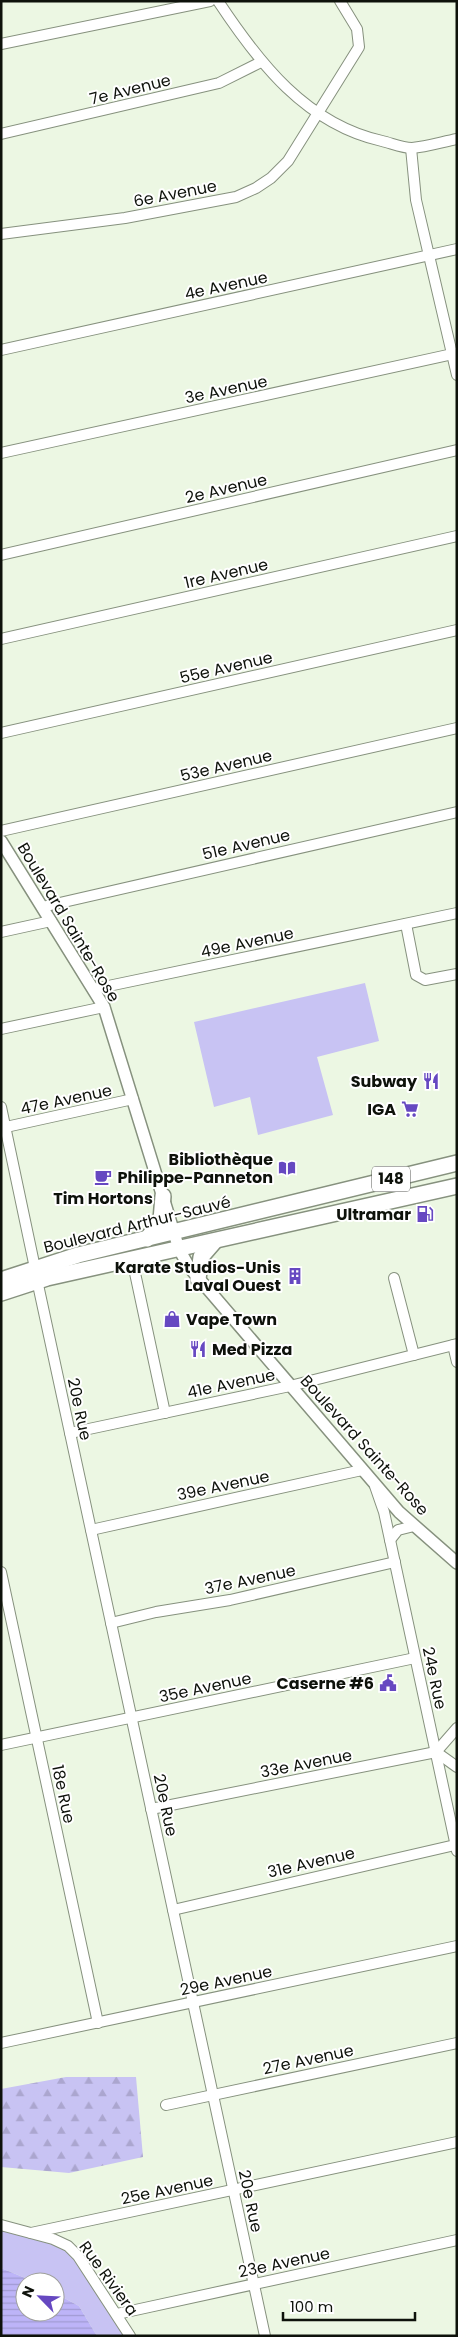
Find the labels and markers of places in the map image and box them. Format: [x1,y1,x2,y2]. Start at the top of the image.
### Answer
place label: Subway [351,1070,418,1093]
restaurant icon: Subway [421,1071,441,1091]
place label: IGA [367,1098,396,1121]
supermarket icon: IGA [400,1099,420,1119]
place label: Bibliothèque Philippe-Panneton [117,1148,273,1189]
library icon: Bibliothèque Philippe-Panneton [277,1158,297,1178]
cafe icon: Tim Hortons [93,1167,113,1187]
place label: Tim Hortons [53,1187,153,1210]
place label: Ultramar [336,1203,411,1226]
fuel station icon: Ultramar [415,1204,435,1224]
place label: Karate Studios-Unis Laval Ouest [115,1256,281,1297]
building icon: Karate Studios-Unis Laval Ouest [285,1266,305,1286]
place label: Vape Town [186,1308,277,1331]
shop icon: Vape Town [162,1309,182,1329]
place label: Med Pizza [212,1338,292,1361]
restaurant icon: Med Pizza [188,1339,208,1359]
place label: Caserne #6 [277,1672,374,1695]
public building icon: Caserne #6 [378,1673,398,1693]

